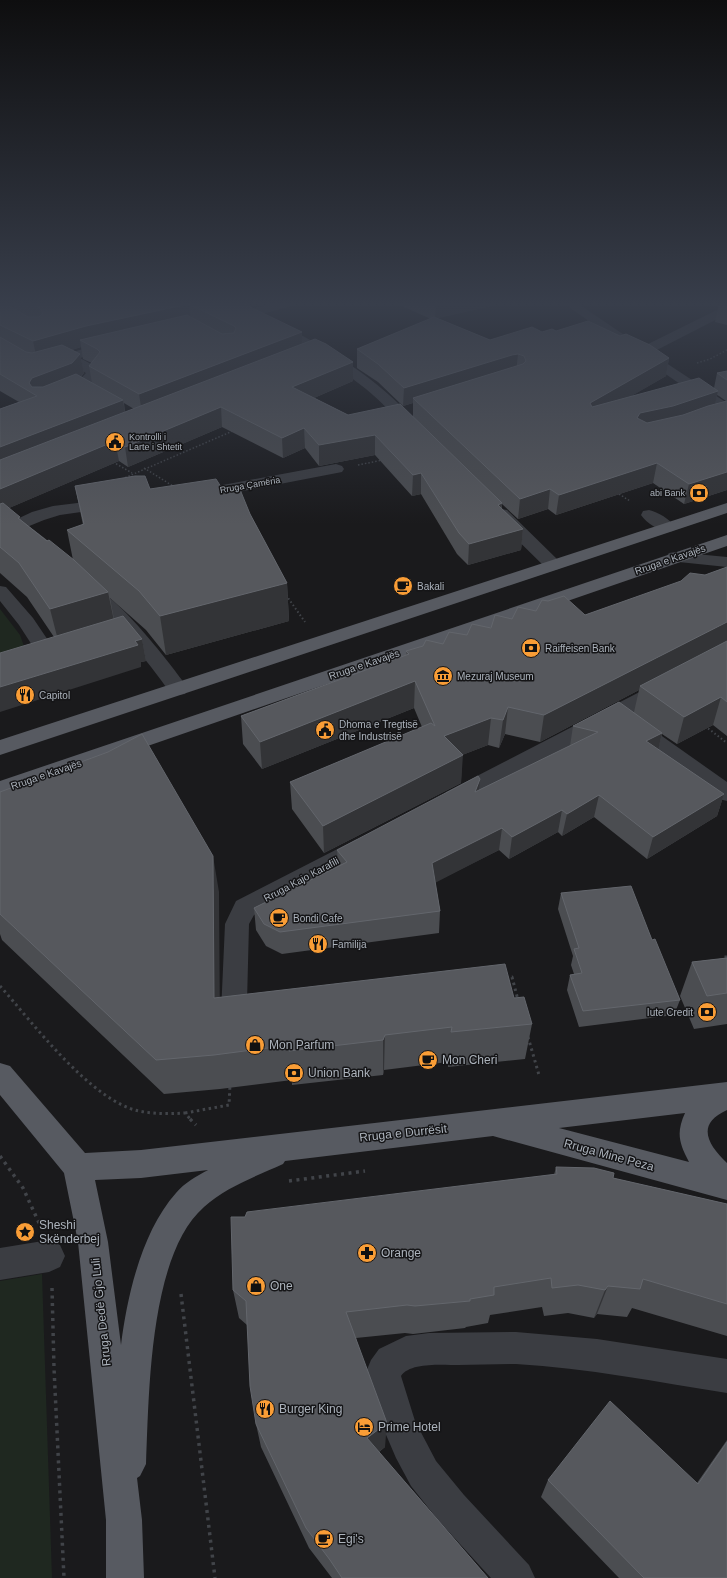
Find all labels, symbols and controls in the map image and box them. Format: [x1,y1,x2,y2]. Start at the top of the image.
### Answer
public building icon: Kontrolli i Larte i Shtetit [104,431,126,453]
place label: Kontrolli i Larte i Shtetit [129,432,183,452]
street label: Rruga Çamëria [219,475,281,495]
bank icon: abi Bank [688,482,710,504]
place label: abi Bank [650,488,685,498]
street label: Rruga e Kavajës [633,542,707,577]
cafe icon: Bakali [392,575,414,597]
place label: Bakali [417,581,444,592]
bank icon: Raiffeisen Bank [520,637,542,659]
place label: Raiffeisen Bank [545,643,616,654]
street label: Rruga e Kavajës [327,647,401,682]
museum icon: Mezuraj Museum [432,665,454,687]
place label: Mezuraj Museum [457,671,534,682]
restaurant icon: Capitol [14,684,36,706]
place label: Capitol [39,690,70,701]
public building icon: Dhoma e Tregtisë dhe Industrisë [314,719,336,741]
place label: Dhoma e Tregtisë dhe Industrisë [339,719,418,742]
street label: Rruga e Kavajës [9,757,83,792]
street label: Rruga Kajo Karafili [262,855,341,904]
cafe icon: Bondi Cafe [268,907,290,929]
place label: Bondi Cafe [293,913,343,924]
restaurant icon: Familija [307,933,329,955]
place label: Familija [332,939,367,950]
bank icon: Iute Credit [696,1001,718,1023]
place label: Iute Credit [647,1007,693,1018]
shop icon: Mon Parfum [244,1034,266,1056]
place label: Mon Parfum [269,1038,334,1052]
cafe icon: Mon Cheri [417,1049,439,1071]
place label: Mon Cheri [442,1053,497,1067]
bank icon: Union Bank [283,1062,305,1084]
place label: Union Bank [308,1066,371,1080]
street label: Rruga e Durrësit [358,1121,448,1145]
street label: Rruga Mine Peza [562,1136,656,1174]
place label: Sheshi Skënderbej [39,1218,100,1246]
place icon: Sheshi Skënderbej [14,1221,36,1243]
pharmacy icon: Orange [356,1242,378,1264]
place label: Orange [381,1246,421,1260]
street label: Rruga Dedë Gjo Luli [88,1257,114,1367]
shop icon: One [245,1275,267,1297]
place label: One [270,1279,293,1293]
restaurant icon: Burger King [254,1398,276,1420]
place label: Burger King [279,1402,342,1416]
hotel icon: Prime Hotel [353,1416,375,1438]
place label: Prime Hotel [378,1420,441,1434]
cafe icon: Egi's [313,1528,335,1550]
place label: Egi's [338,1532,364,1546]

